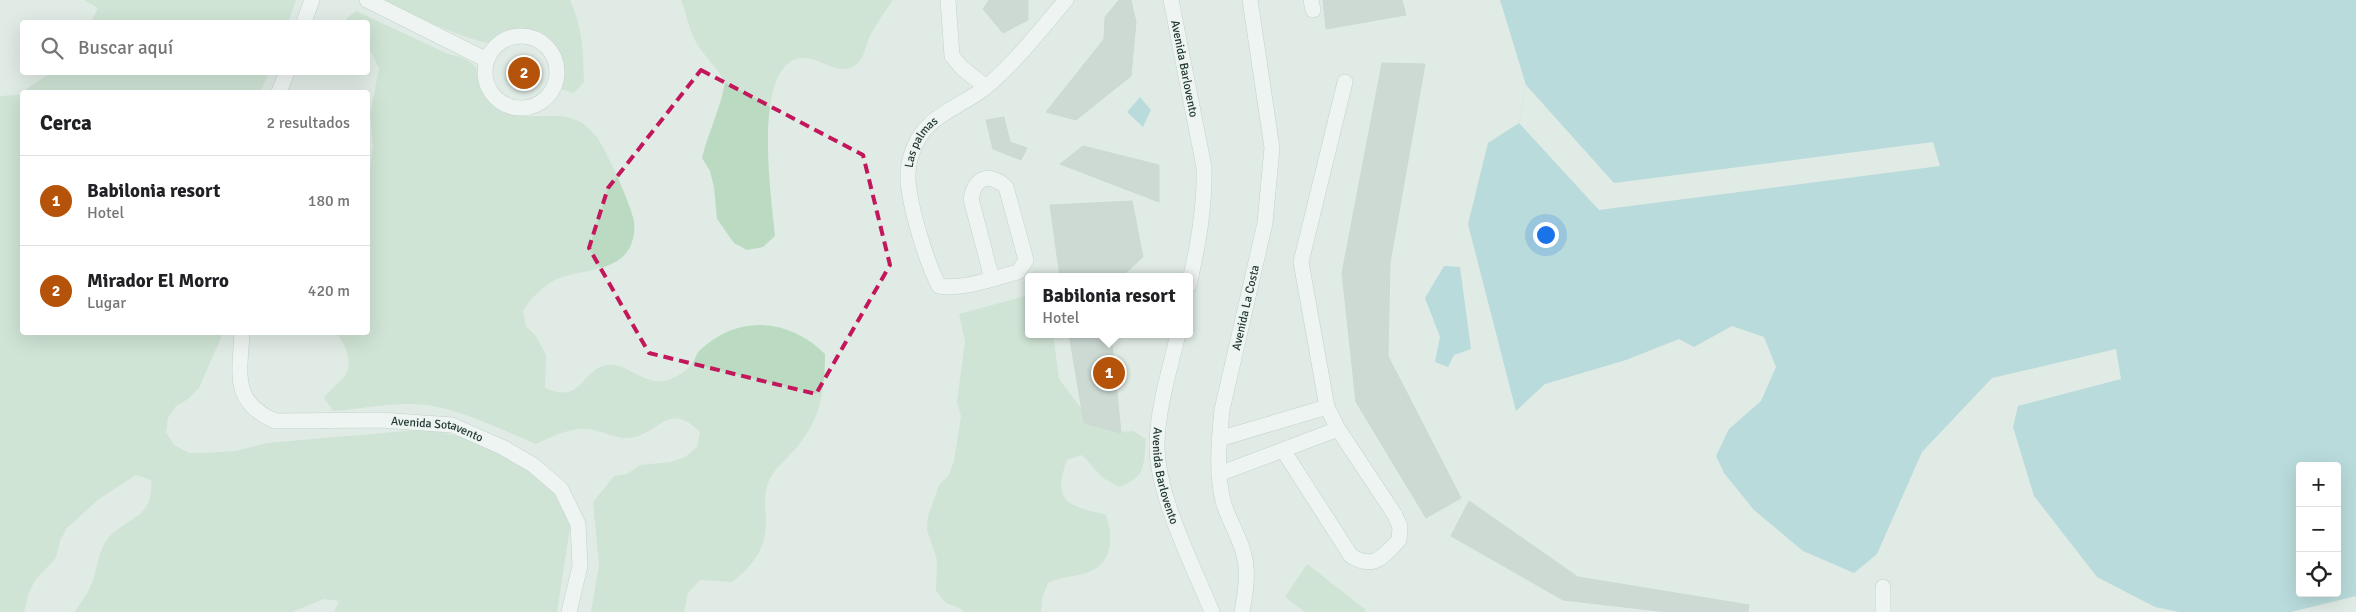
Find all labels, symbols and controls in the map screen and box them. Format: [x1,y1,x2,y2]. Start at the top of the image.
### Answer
street label: Avenida Barlovento [1167,19,1201,119]
search box [20,20,370,75]
icon: search [38,34,66,62]
text: Buscar aquí [78,36,173,60]
pin: 2 [508,54,540,92]
text: Cerca [40,110,92,136]
text: 2 resultados [267,113,350,133]
street label: Las palmas [902,114,941,169]
text: Babilonia resort [87,179,220,203]
text: 1 [52,191,60,211]
text: 180 m [308,191,350,211]
text: Hotel [87,203,124,223]
your location [1533,222,1559,248]
street label: Avenida La Costa [1229,263,1263,352]
text: Mirador El Morro [87,269,229,293]
popup [1025,273,1193,338]
text: 2 [52,281,60,301]
text: 420 m [308,281,350,301]
text: Babilonia resort [1042,284,1176,308]
text: Lugar [87,293,126,313]
text: Hotel [1042,308,1079,328]
pin: 1 [1093,354,1125,392]
street label: Avenida Sotavento [390,414,485,446]
street label: Avenida Barlovento [1149,427,1182,527]
map controls [2296,462,2341,597]
button: + [2296,462,2341,507]
button: − [2296,507,2341,552]
button: locate [2296,552,2341,597]

